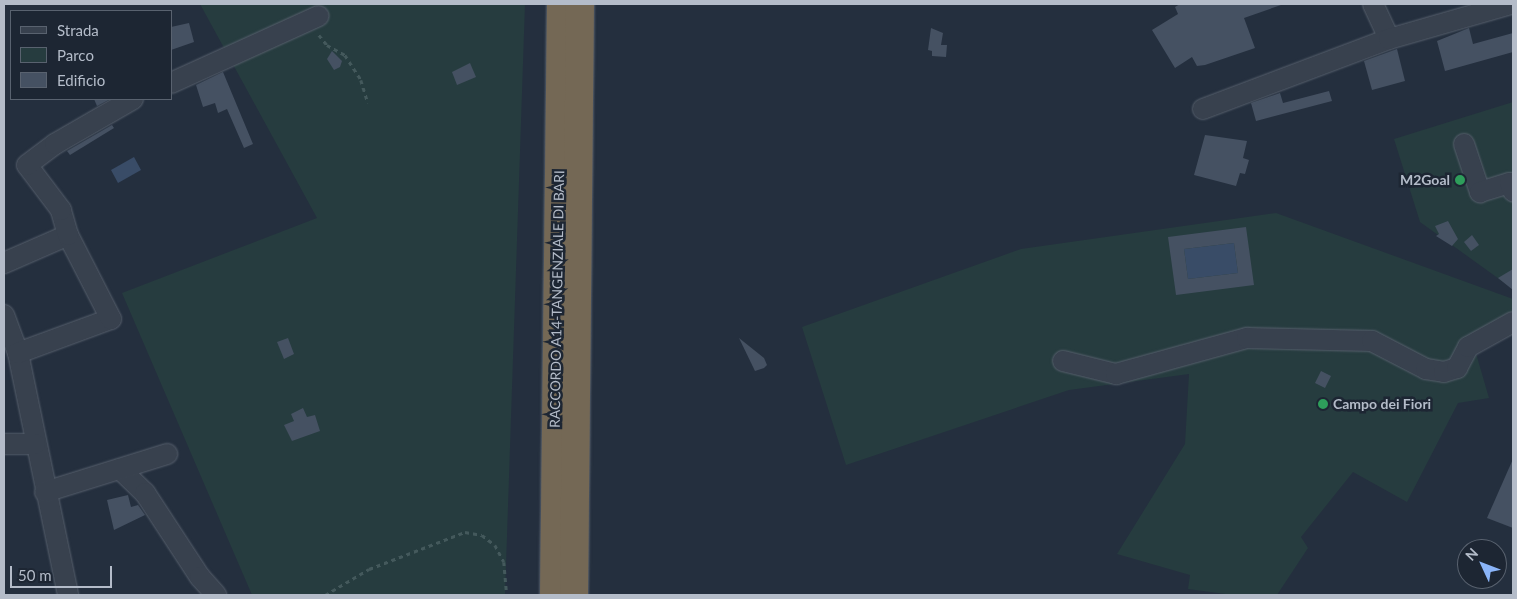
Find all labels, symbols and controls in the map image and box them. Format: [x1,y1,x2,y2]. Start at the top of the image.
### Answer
legend [10,10,172,100]
text: Strada [57,21,99,39]
text: Parco [57,46,94,64]
text: Edificio [57,71,105,89]
street label: RACCORDO A14-TANGENZIALE DI BARI [546,170,568,428]
place label: M2Goal [1400,172,1450,188]
marker: M2Goal [1454,174,1466,186]
place label: Campo dei Fiori [1333,396,1431,412]
marker: Campo dei Fiori [1317,398,1329,410]
north arrow [1457,539,1507,589]
text: N [1461,544,1481,564]
scale bar [12,556,115,588]
text: 50 m [18,566,52,584]

